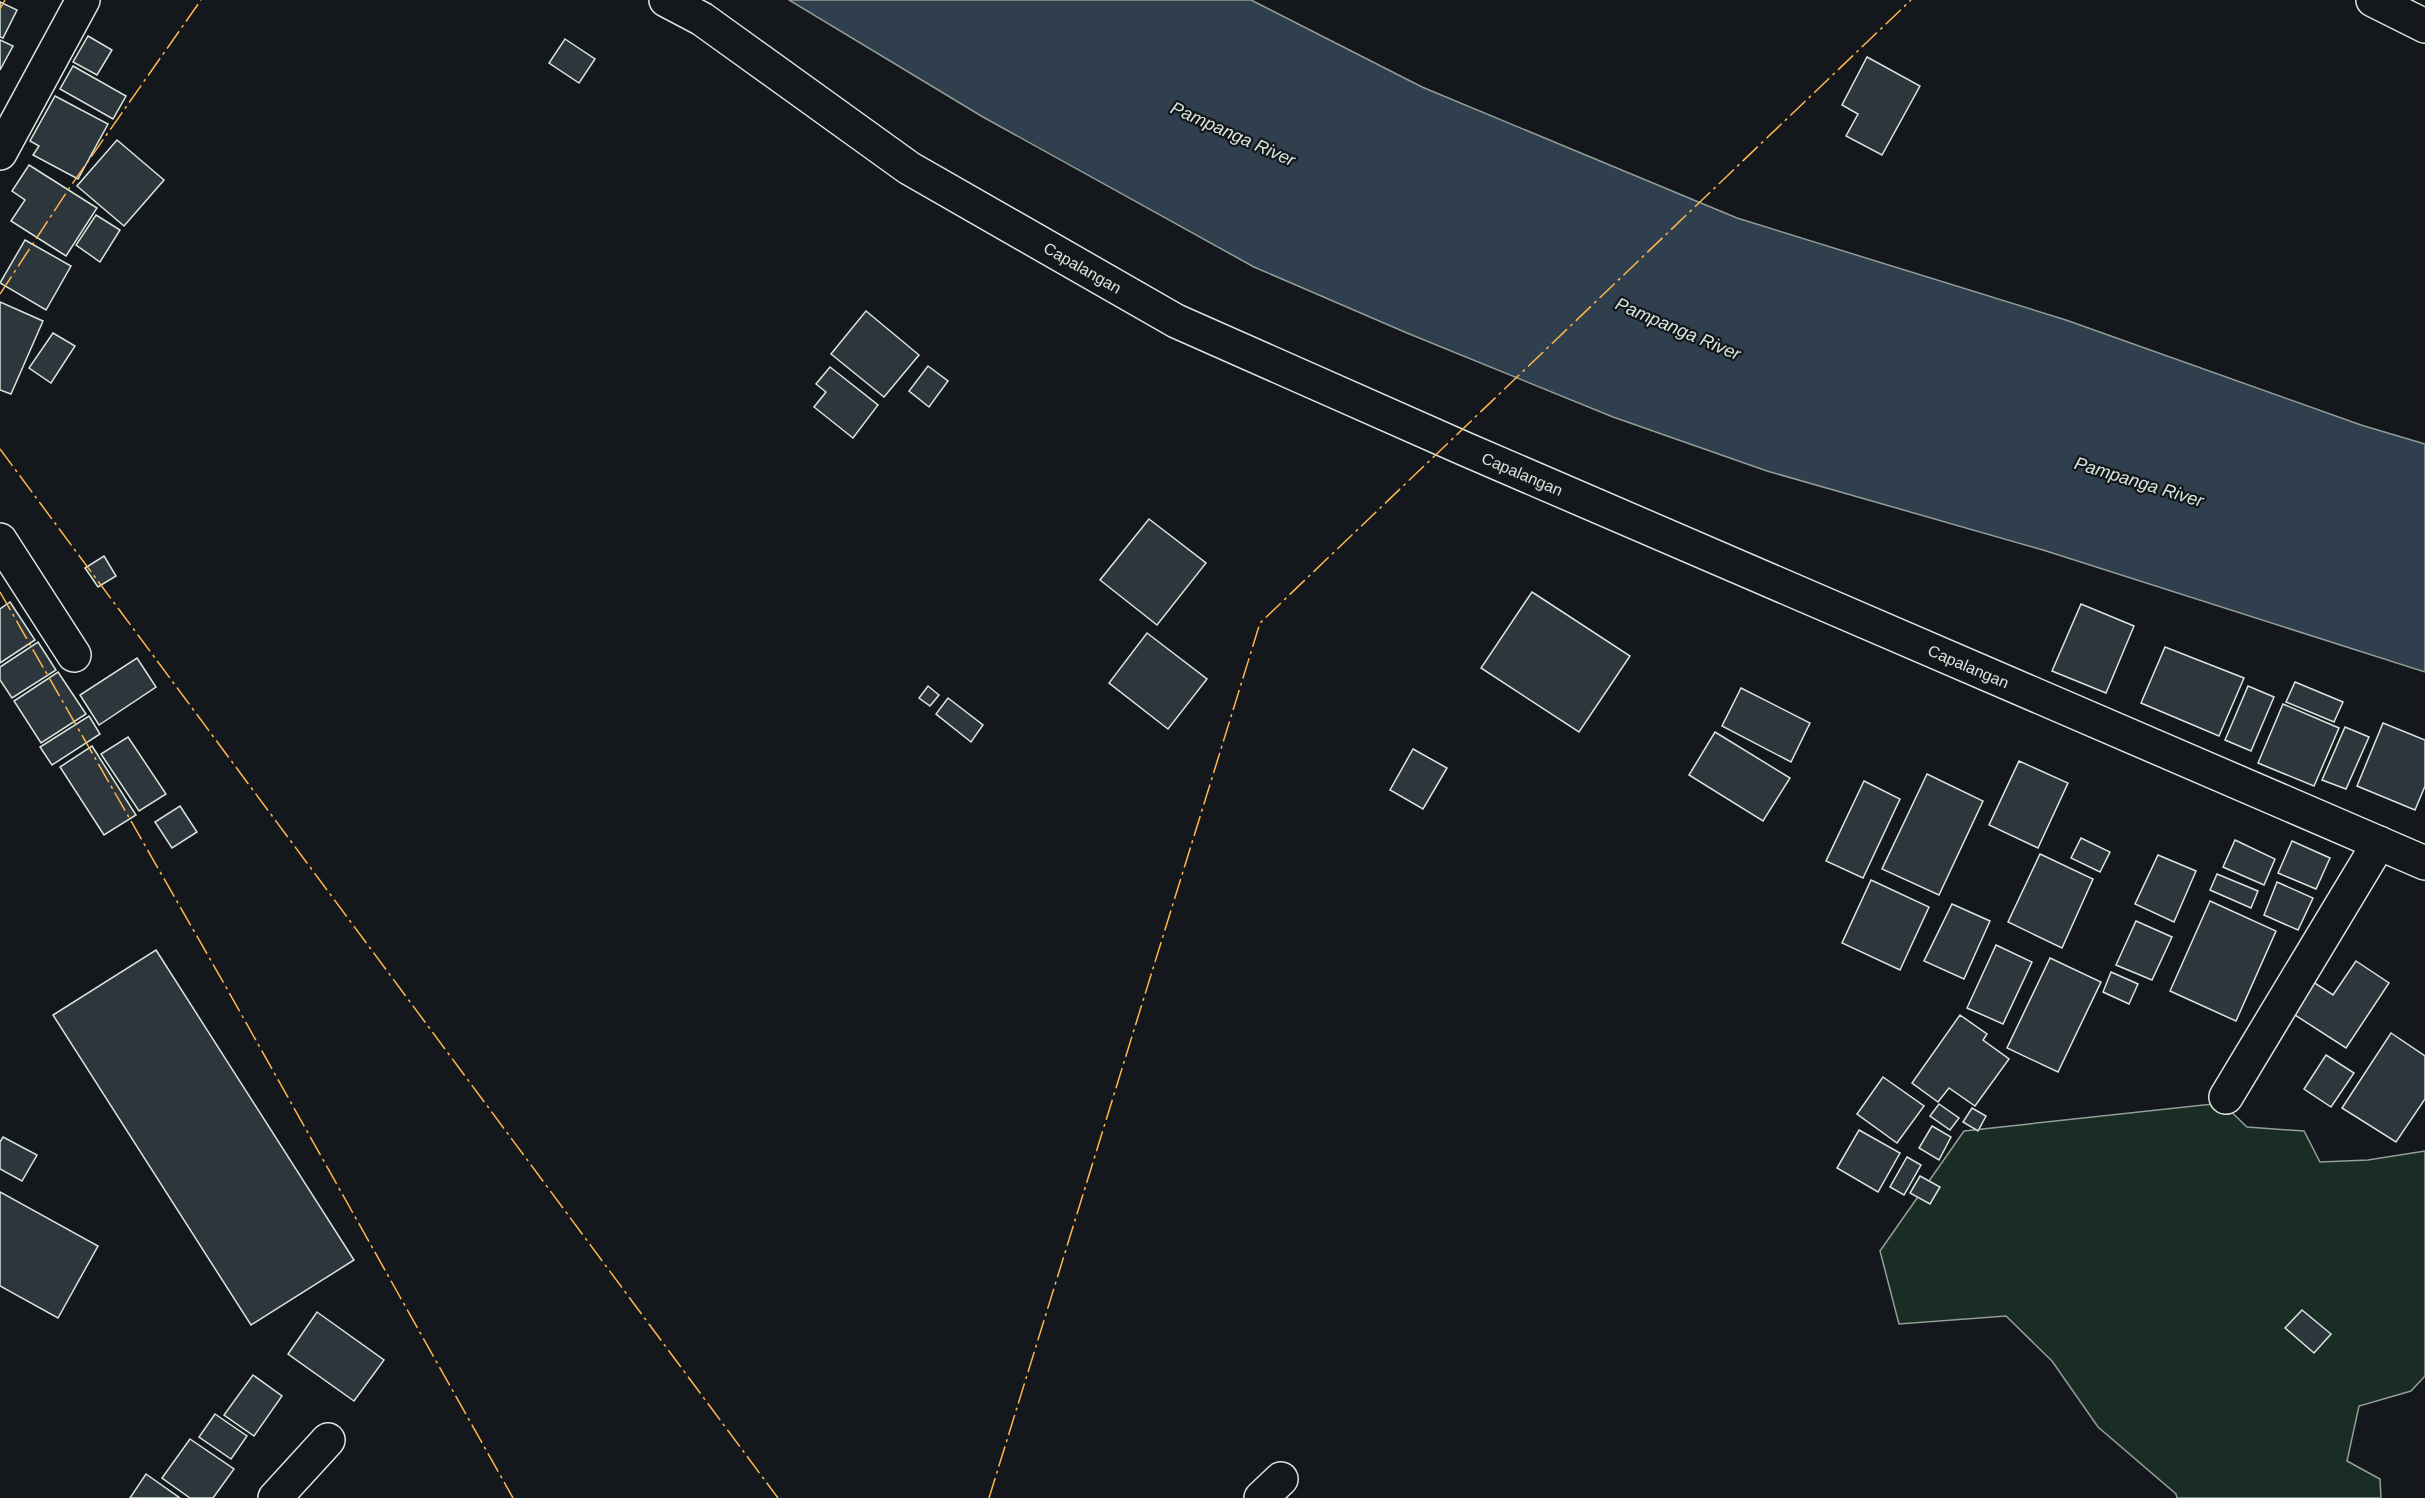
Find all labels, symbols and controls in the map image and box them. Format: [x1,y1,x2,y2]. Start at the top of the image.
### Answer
water label: Pampanga River [1168,98,1299,171]
street label: Capalangan [1041,239,1124,296]
water label: Pampanga River [1612,294,1745,365]
street label: Capalangan [1479,449,1565,499]
water label: Pampanga River [2072,453,2207,511]
street label: Capalangan [1926,641,2012,691]

